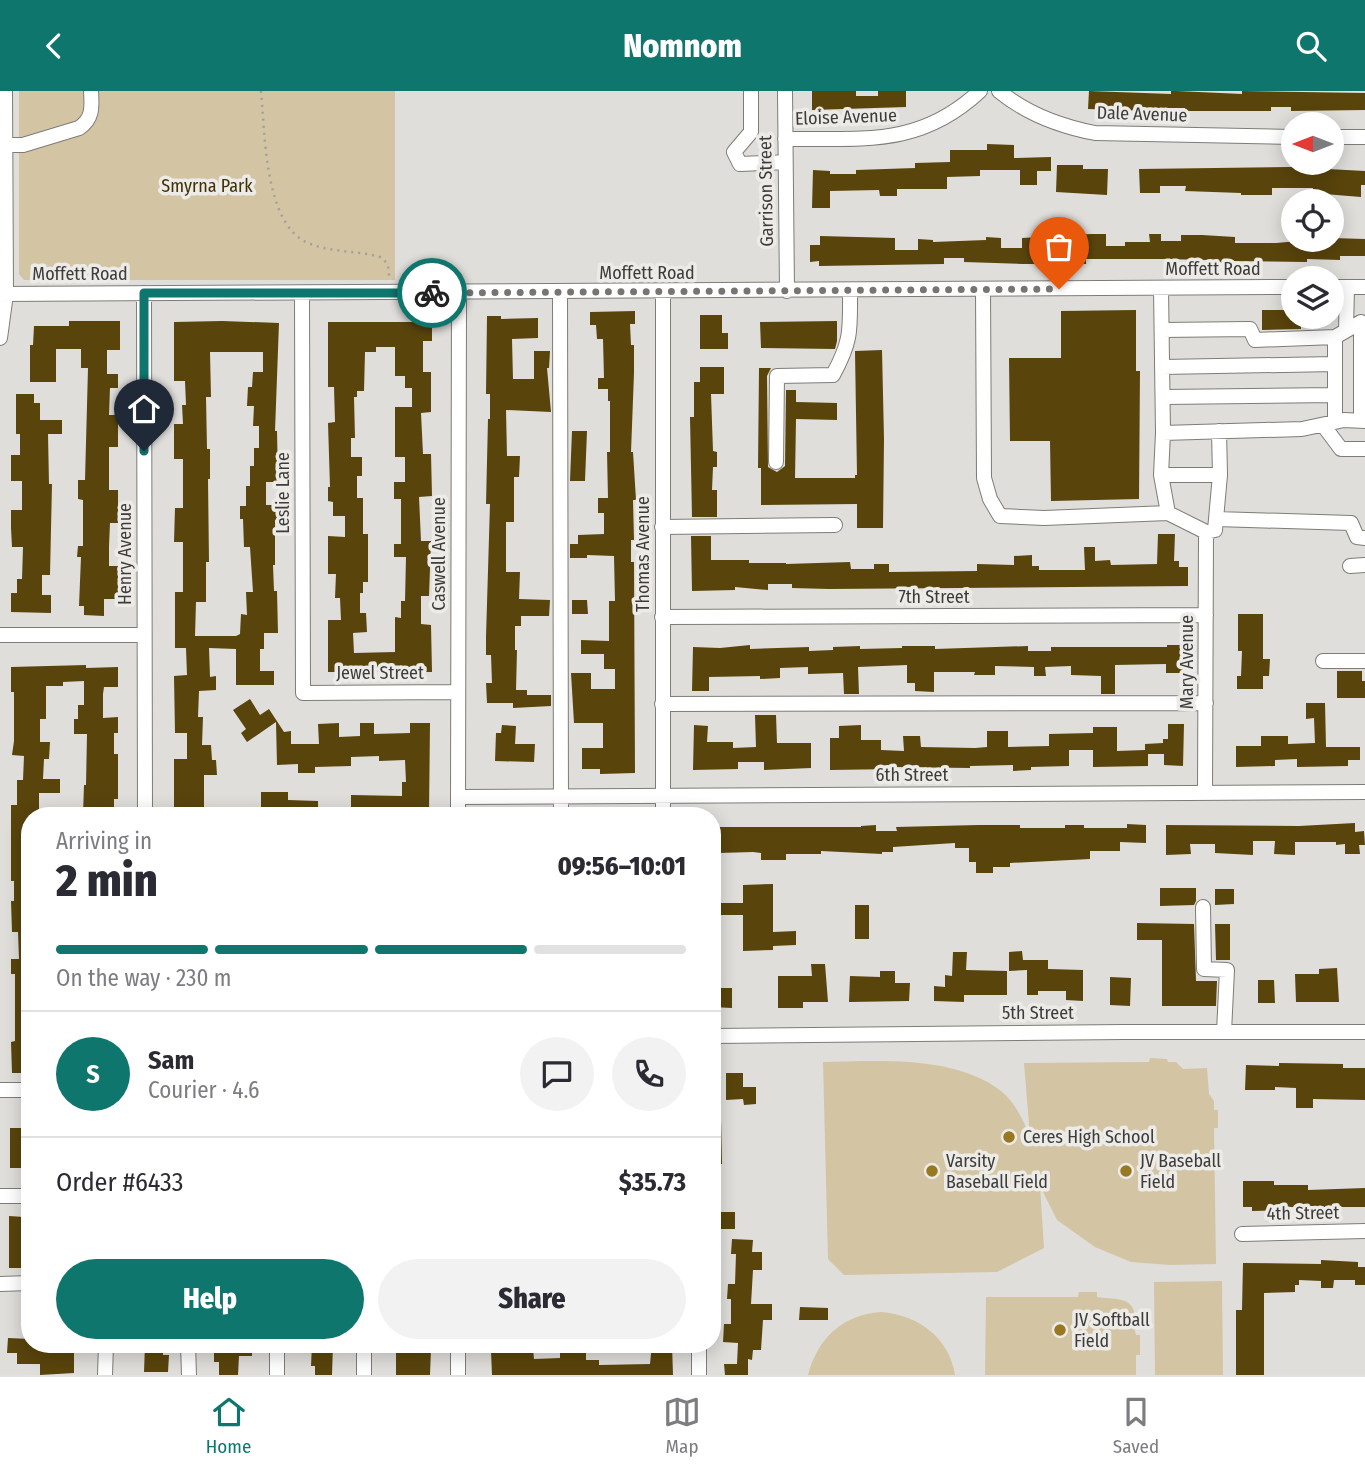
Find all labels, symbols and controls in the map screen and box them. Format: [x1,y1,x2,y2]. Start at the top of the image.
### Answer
icon: back [35,27,73,65]
text: Nomnom [623,27,742,65]
icon: search [1292,27,1330,65]
street label: Dale Avenue [1096,101,1188,127]
street label: Eloise Avenue [795,104,897,130]
north arrow [1281,112,1344,175]
map controls [1281,112,1344,329]
street label: Garrison Street [754,135,778,247]
park label: Smyrna Park [161,175,253,197]
button: locate [1281,189,1344,252]
pin [1029,217,1089,289]
icon: bag [1040,228,1078,266]
courier [397,258,467,328]
street label: Moffett Road [1165,258,1261,280]
street label: Moffett Road [599,262,695,284]
street label: Moffett Road [32,263,128,285]
button: layers [1281,266,1344,329]
icon: bike [413,274,451,312]
pin [114,379,174,451]
icon: home [125,390,163,428]
street label: Leslie Lane [272,452,294,534]
street label: Thomas Avenue [632,496,654,612]
street label: Caswell Avenue [428,497,450,611]
street label: Henry Avenue [114,503,136,605]
street label: 7th Street [898,586,970,608]
street label: Mary Avenue [1176,615,1198,709]
street label: Jewel Street [336,662,424,684]
street label: 6th Street [876,764,949,786]
text: Arriving in [56,827,152,855]
text: 09:56–10:01 [558,851,686,882]
text: 2 min [56,853,158,908]
text: On the way · 230 m [56,964,232,992]
street label: 5th Street [1002,1002,1074,1024]
button: chat [520,1037,594,1111]
button: phone [612,1037,686,1111]
text: Sam [148,1045,194,1076]
text: S [86,1059,100,1090]
text: Courier · 4.6 [148,1076,259,1104]
place label: Ceres High School [1023,1126,1155,1148]
marker: Ceres High School [1001,1129,1017,1145]
place label: Varsity Baseball Field [946,1150,1048,1193]
place label: JV Baseball Field [1140,1150,1221,1193]
marker: Varsity Baseball Field [924,1163,940,1179]
marker: JV Baseball Field [1118,1163,1134,1179]
text: Order #6433 [56,1167,183,1198]
text: $35.73 [619,1167,686,1198]
street label: 4th Street [1267,1201,1340,1225]
button: Help [56,1259,364,1339]
button: Share [378,1259,686,1339]
place label: JV Softball Field [1074,1309,1150,1352]
marker: JV Softball Field [1052,1322,1068,1338]
tab: Home [206,1393,251,1458]
tab: Map [663,1393,701,1458]
tab: Saved [1113,1393,1159,1458]

